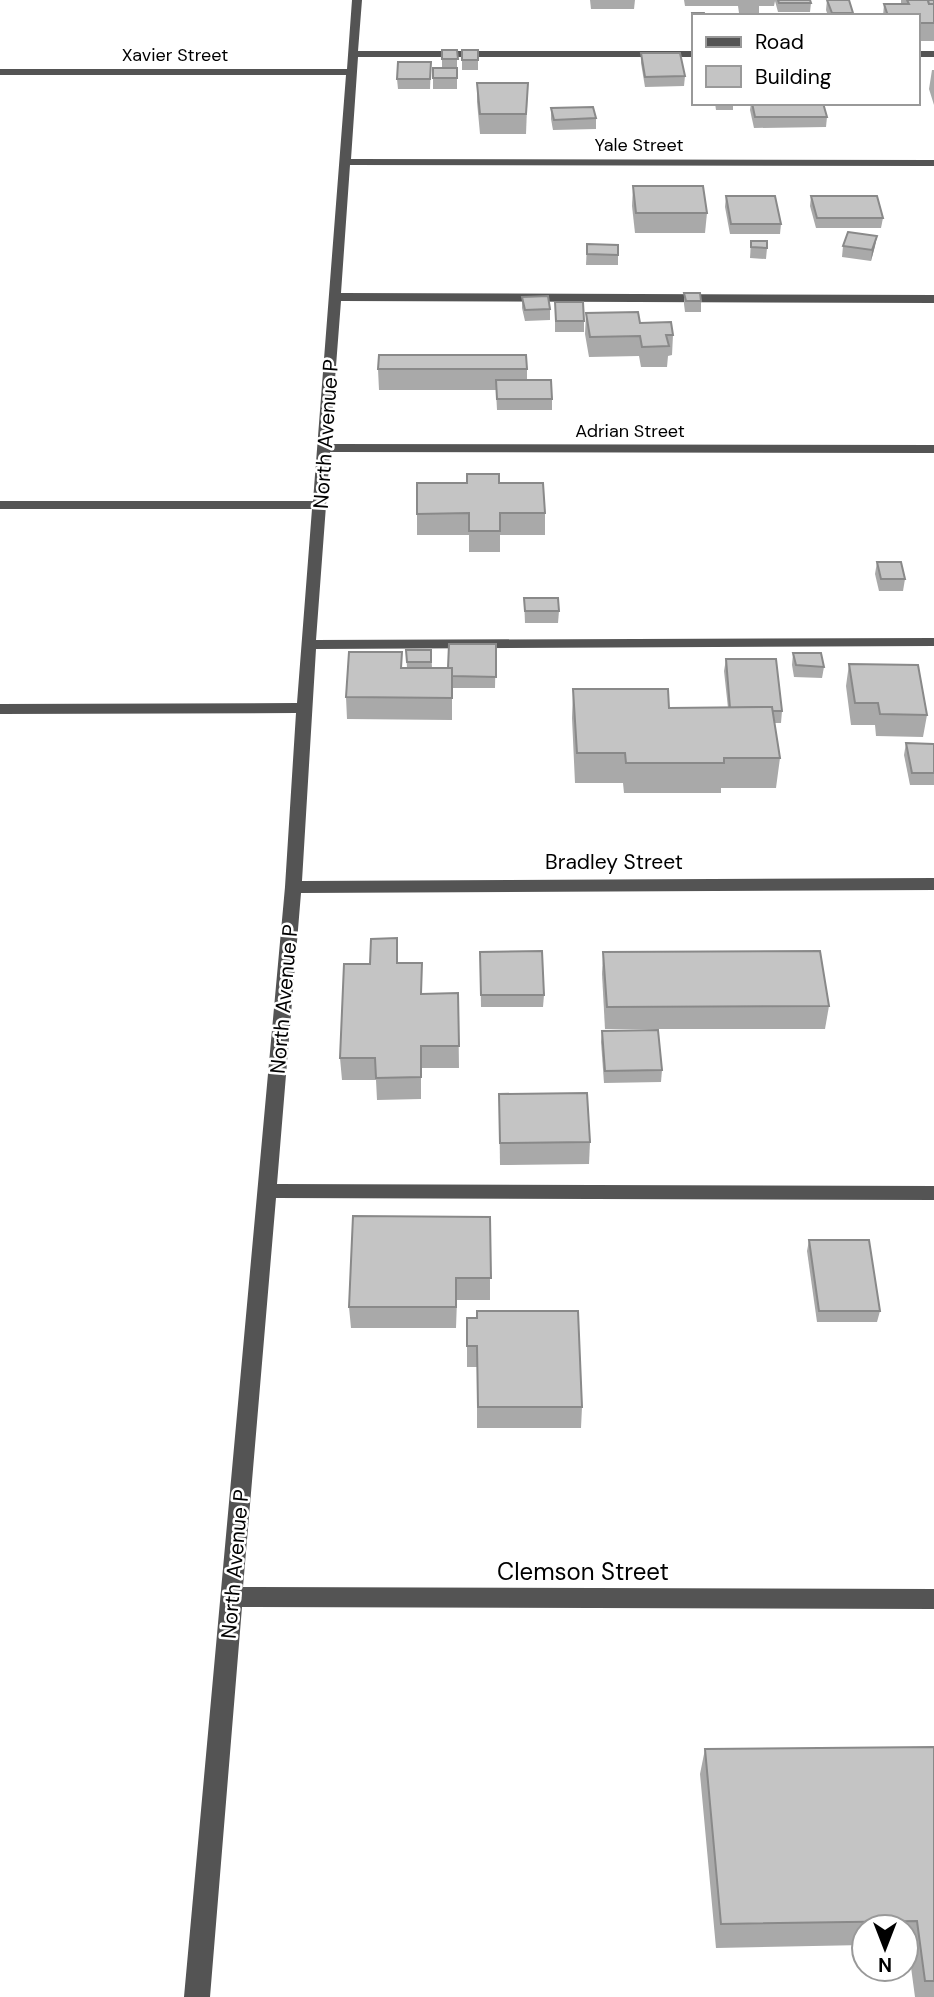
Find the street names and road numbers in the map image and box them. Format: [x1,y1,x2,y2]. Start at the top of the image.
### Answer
street label: Xavier Street [122,43,228,67]
street label: Yale Street [595,133,683,157]
street label: North Avenue P [307,358,345,510]
street label: Adrian Street [575,419,685,443]
street label: Bradley Street [545,848,683,876]
street label: North Avenue P [264,923,304,1075]
street label: North Avenue P [215,1488,255,1640]
street label: Clemson Street [497,1556,669,1587]

